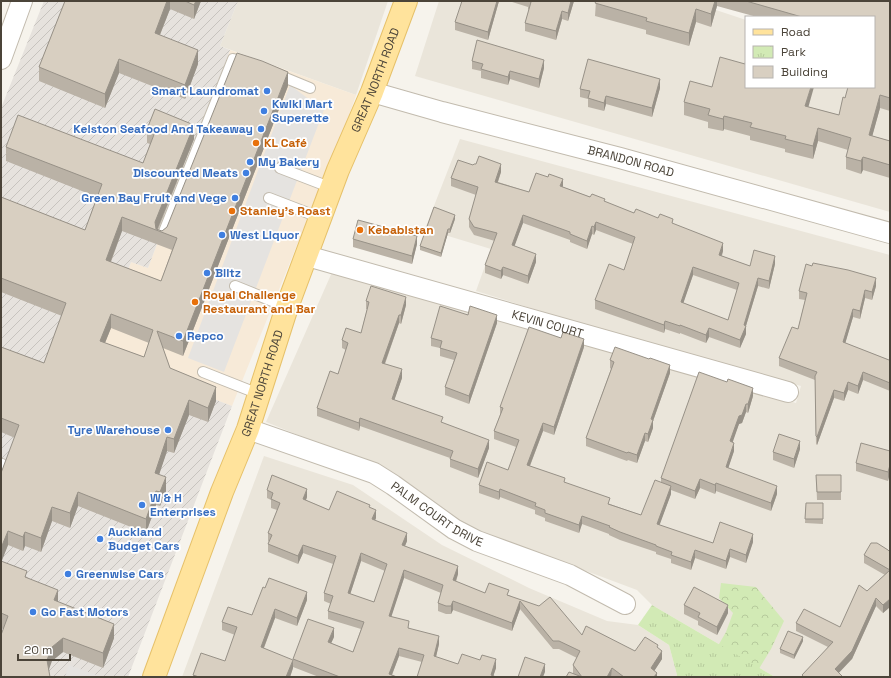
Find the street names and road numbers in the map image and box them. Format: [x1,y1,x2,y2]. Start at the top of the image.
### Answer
street label: GREAT NORTH ROAD [347,25,403,135]
street label: BRANDON ROAD [586,142,676,181]
street label: KEVIN COURT [510,306,585,342]
street label: GREAT NORTH ROAD [238,328,287,439]
street label: PALM COURT DRIVE [388,478,485,551]

